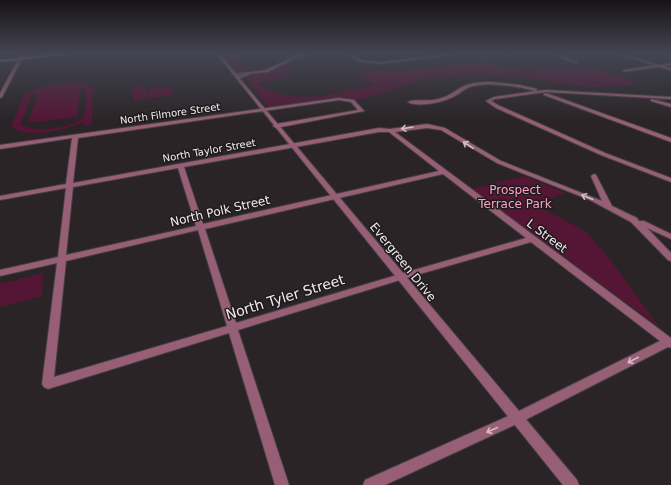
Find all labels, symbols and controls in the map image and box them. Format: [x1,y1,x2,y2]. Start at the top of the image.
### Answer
street label: North Filmore Street [119,101,221,126]
one-way arrow [400,124,413,132]
street label: North Taylor Street [162,137,257,164]
one-way arrow [462,140,474,148]
park label: Prospect Terrace Park [477,183,552,211]
street label: North Polk Street [169,193,272,229]
one-way arrow [581,193,593,201]
street label: L Street [524,216,570,256]
street label: Evergreen Drive [367,220,439,304]
street label: North Tyler Street [224,271,347,323]
one-way arrow [627,356,639,364]
one-way arrow [486,427,498,434]

